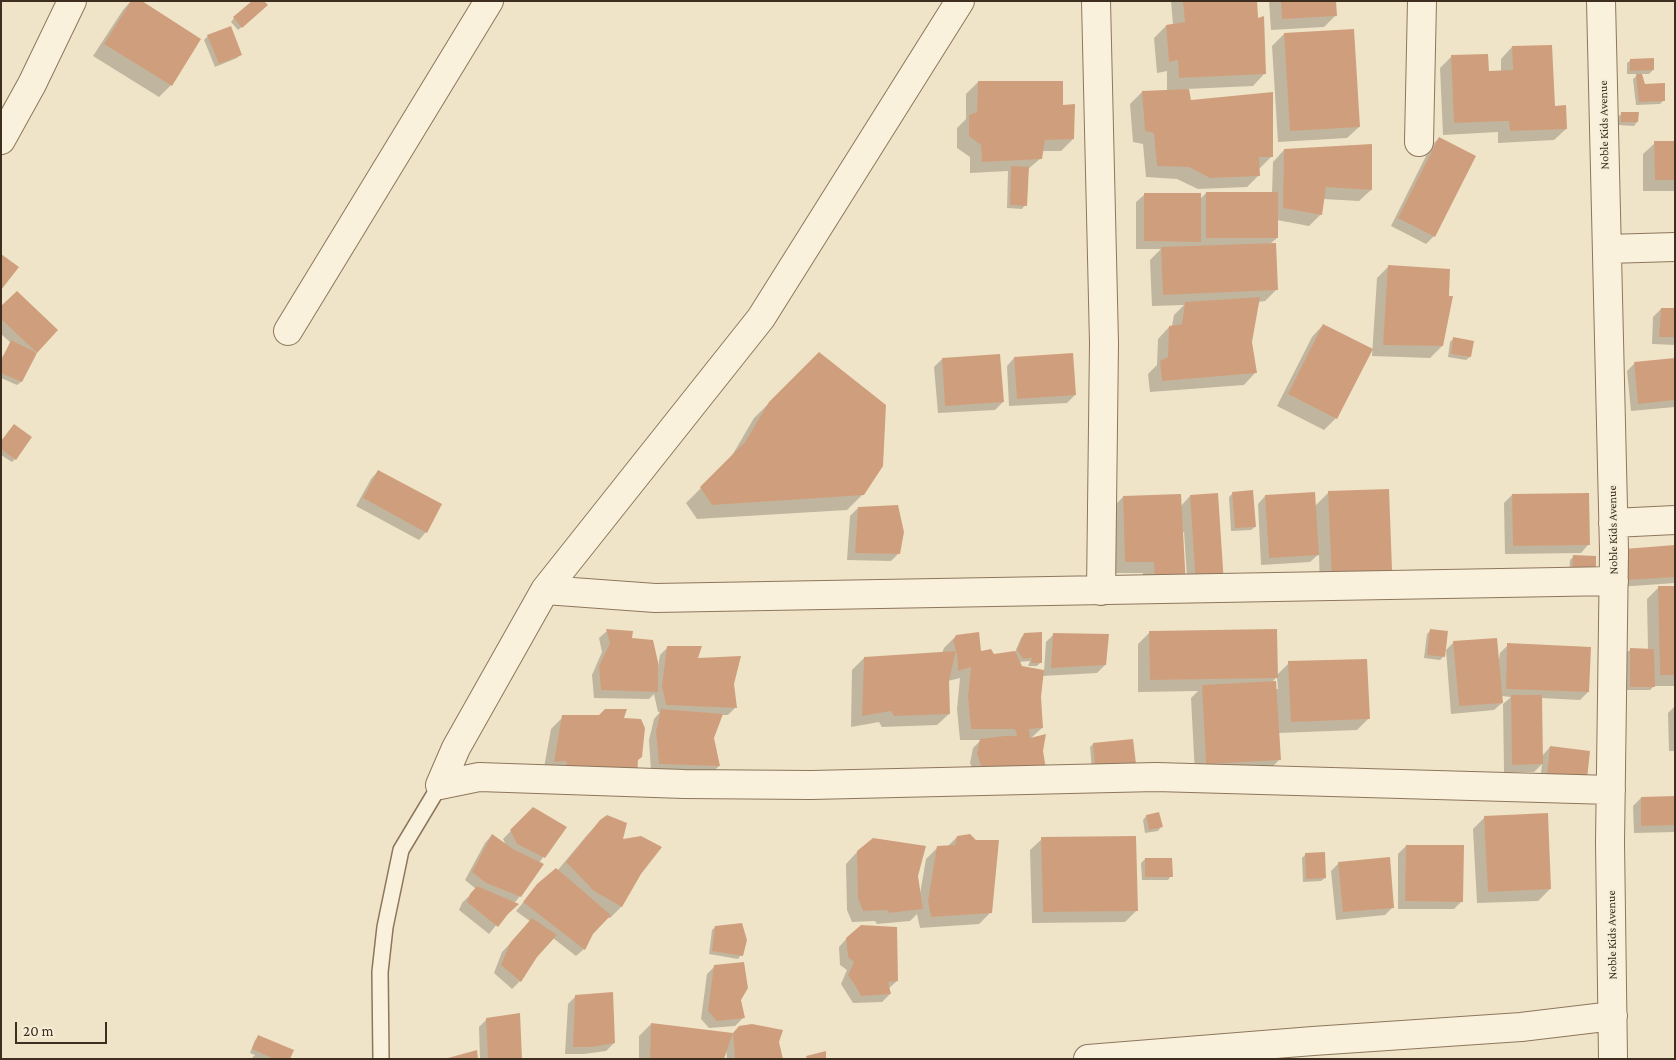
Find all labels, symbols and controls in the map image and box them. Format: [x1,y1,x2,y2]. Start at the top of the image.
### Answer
street label: Noble Kids Avenue [1596,80,1612,170]
street label: Noble Kids Avenue [1605,485,1621,575]
street label: Noble Kids Avenue [1604,890,1620,980]
scale bar [18,1012,110,1044]
text: 20 m [23,1023,54,1039]

